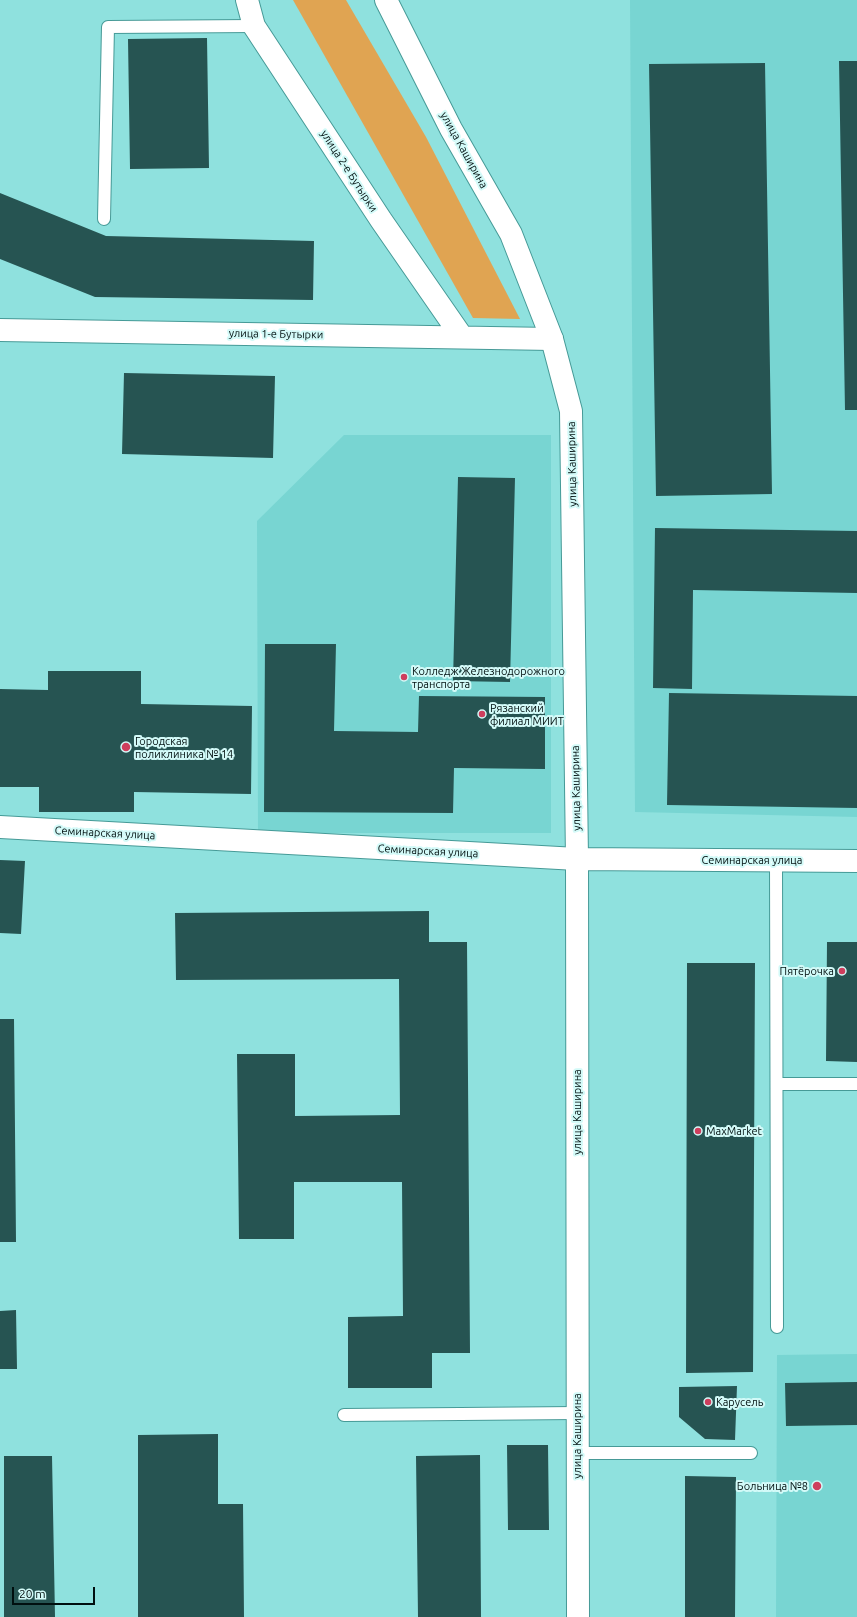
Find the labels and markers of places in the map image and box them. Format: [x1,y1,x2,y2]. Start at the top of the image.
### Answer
place label: Колледж Железнодорожного транспорта [412,664,565,690]
marker: Колледж Железнодорожного транспорта [399,672,409,682]
place label: Рязанский филиал МИИТ [490,701,564,727]
marker: Рязанский филиал МИИТ [477,709,487,719]
place label: Городская поликлиника № 14 [135,734,233,760]
marker: Городская поликлиника № 14 [120,741,132,753]
place label: Пятёрочка [780,964,834,978]
marker: Пятёрочка [837,966,847,976]
place label: MaxMarket [706,1124,762,1138]
marker: MaxMarket [693,1126,703,1136]
place label: Карусель [716,1395,763,1409]
marker: Карусель [703,1397,713,1407]
place label: Больница №8 [737,1479,808,1493]
marker: Больница №8 [811,1480,823,1492]

